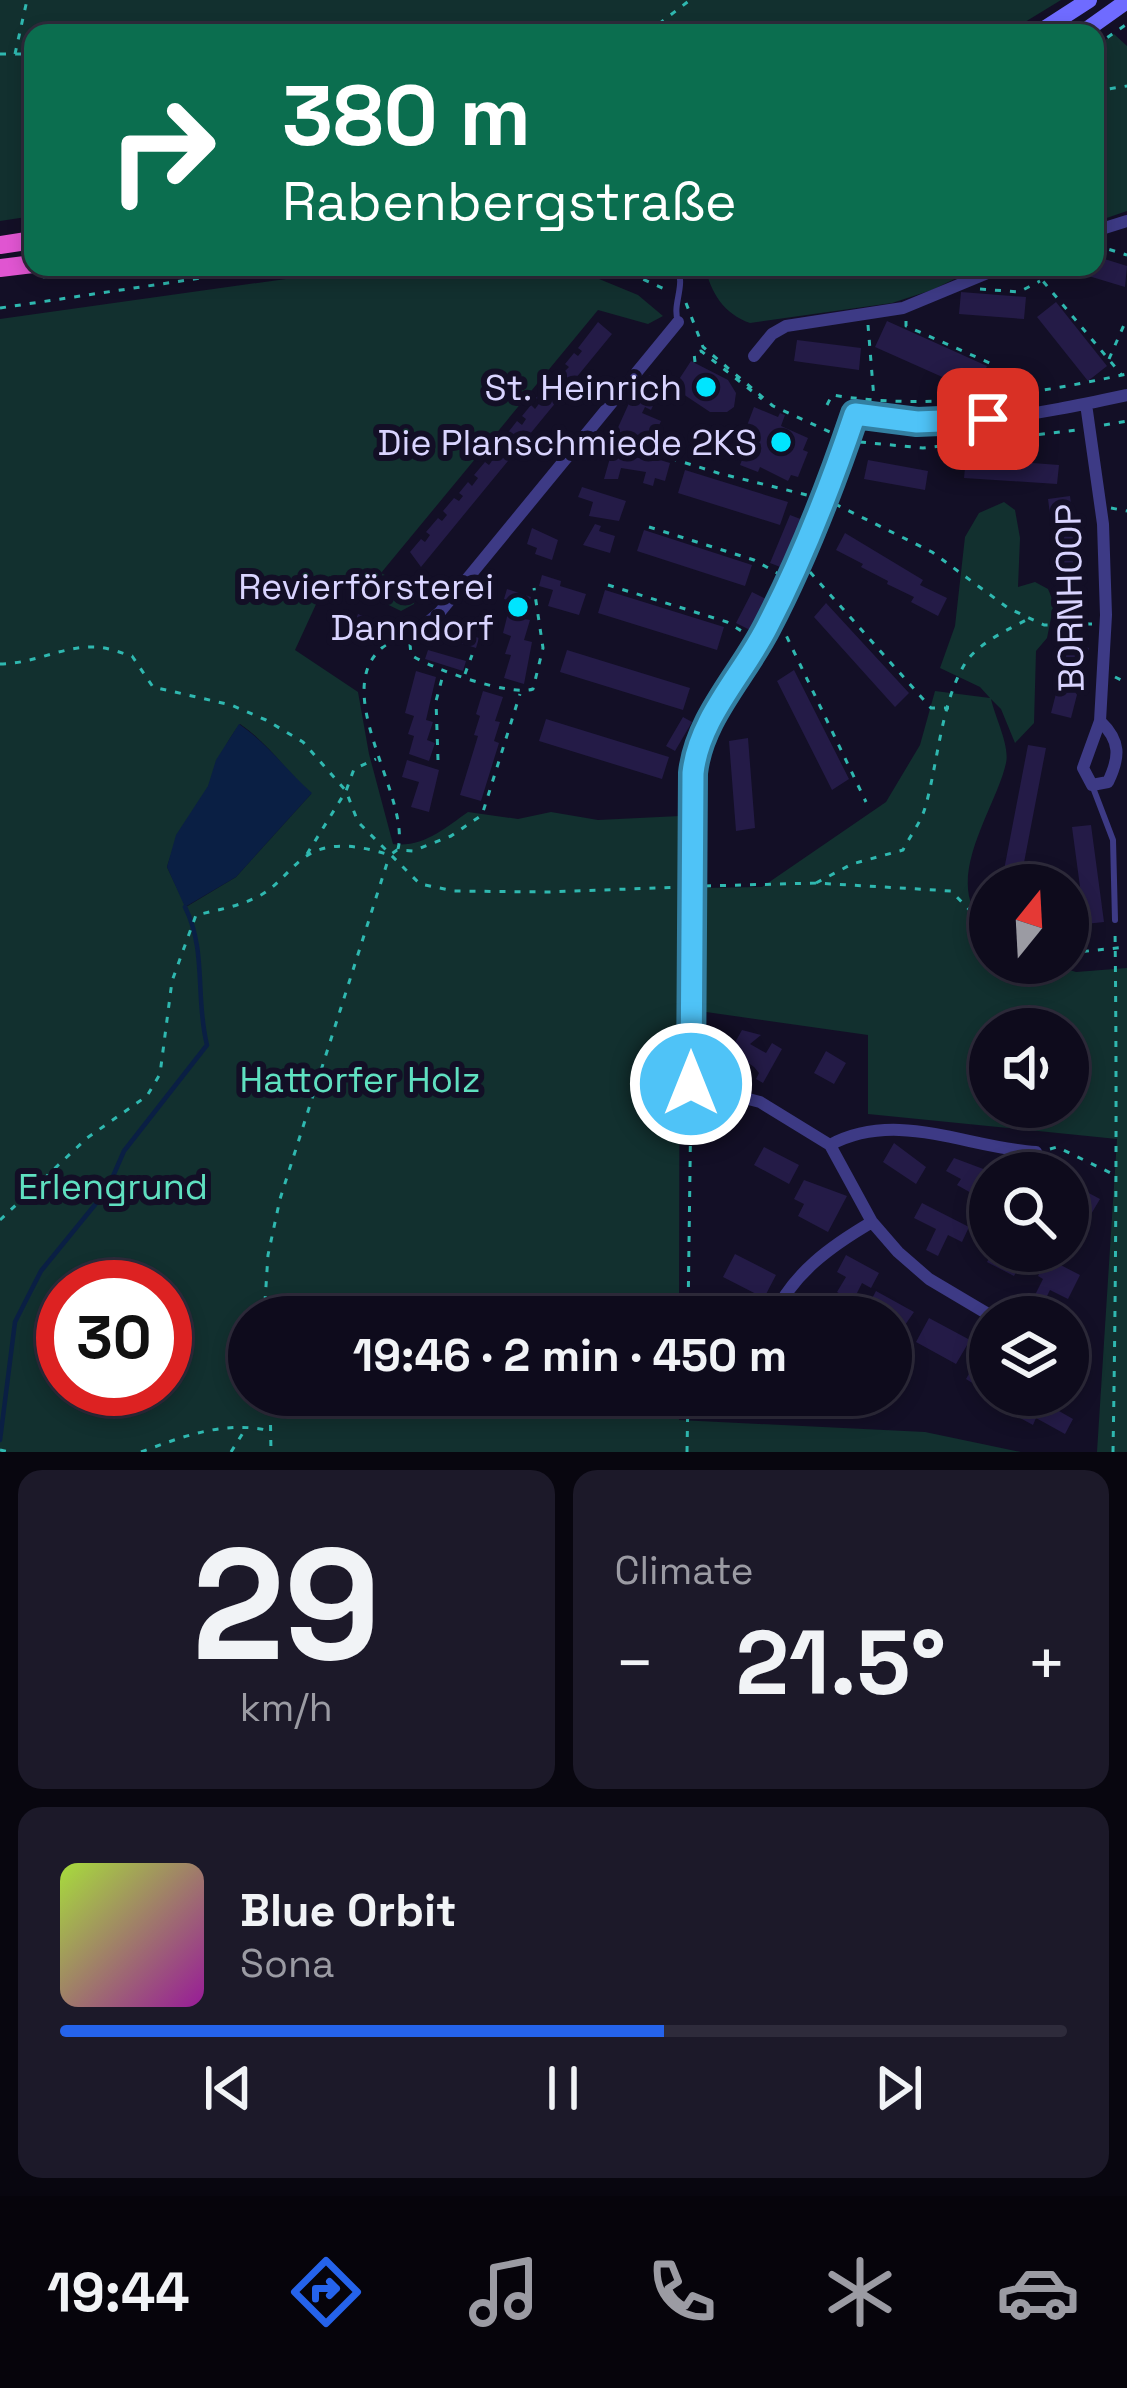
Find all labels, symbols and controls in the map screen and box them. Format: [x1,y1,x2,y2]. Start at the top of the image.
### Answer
text: 380 m [282,62,531,170]
icon: right [84,72,240,228]
text: Rabenbergstraße [282,167,737,236]
place label: St. Heinrich [484,365,682,411]
pin [937,368,1039,470]
marker: St. Heinrich [693,374,719,400]
icon: arrive [955,386,1021,452]
place label: Die Planschmiede 2KS [378,420,757,466]
marker: Die Planschmiede 2KS [768,429,794,455]
street label: BORNHOOP [1045,504,1095,692]
place label: Revierförsterei Danndorf [238,564,494,651]
marker: Revierförsterei Danndorf [505,594,531,620]
north arrow [969,864,1089,984]
map controls [969,864,1089,1416]
button: sound [969,1008,1089,1128]
position arrow [628,1021,754,1147]
park label: Hattorfer Holz [240,1057,480,1103]
button: search [969,1152,1089,1272]
park label: Erlengrund [18,1164,208,1210]
speed limit sign: 30 [36,1260,192,1416]
button: layers [969,1296,1089,1416]
text: 19:46 · 2 min · 450 m [353,1327,787,1384]
text: 29 [192,1505,380,1705]
text: Climate [615,1546,754,1595]
text: 21.5° [736,1605,946,1720]
text: − [615,1621,655,1705]
text: + [1026,1621,1067,1705]
text: km/h [240,1683,333,1732]
text: Blue Orbit [240,1882,456,1939]
text: Sona [240,1939,334,1988]
icon: previous [195,2055,261,2121]
icon: pause [530,2055,596,2121]
icon: next [866,2055,932,2121]
icon: directions [284,2250,368,2334]
icon: music [462,2250,546,2334]
icon: phone [640,2250,724,2334]
icon: climate [818,2250,902,2334]
icon: car [996,2250,1080,2334]
text: 19:44 [47,2258,190,2327]

